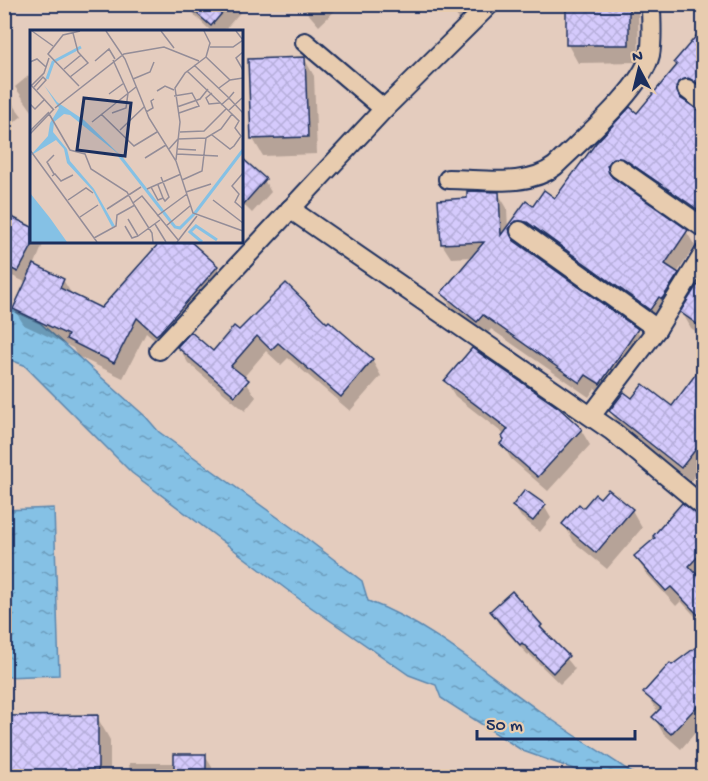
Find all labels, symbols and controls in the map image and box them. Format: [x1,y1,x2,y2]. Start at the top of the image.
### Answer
inset map [30,30,243,243]
north arrow [609,39,669,99]
text: N [631,47,644,68]
scale bar [477,703,634,741]
text: 50 m [486,716,523,737]

